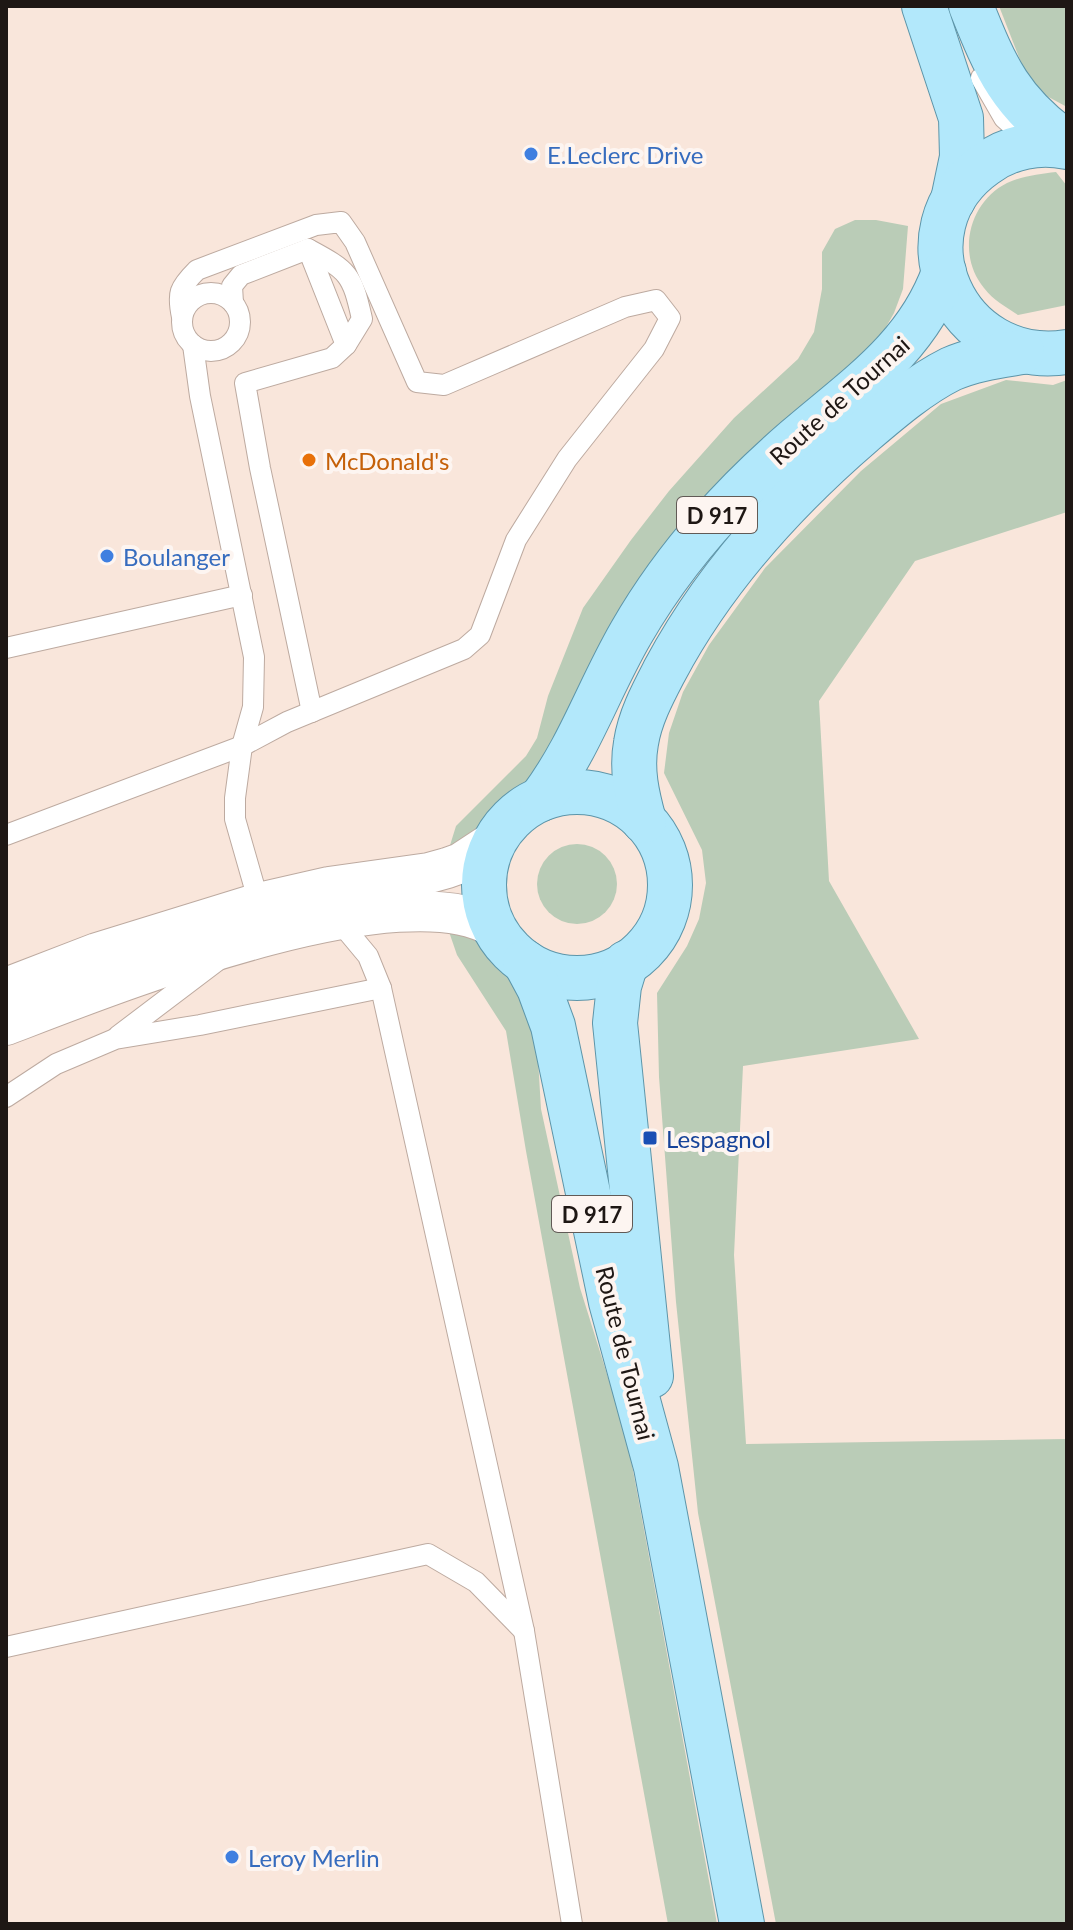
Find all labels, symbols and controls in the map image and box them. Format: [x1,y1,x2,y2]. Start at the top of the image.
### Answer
place label: E.Leclerc Drive [547,140,704,169]
marker: E.Leclerc Drive [522,145,540,163]
street label: Route de Tournai [763,330,915,470]
place label: McDonald's [325,446,449,475]
marker: McDonald's [300,451,318,469]
road number: D 917 [677,497,757,533]
place label: Boulanger [123,542,230,571]
marker: Boulanger [98,547,116,565]
place label: Lespagnol [666,1124,771,1153]
marker: Lespagnol [641,1129,659,1147]
road number: D 917 [552,1196,632,1232]
street label: Route de Tournai [590,1263,662,1443]
place label: Leroy Merlin [248,1843,380,1872]
marker: Leroy Merlin [223,1848,241,1866]

